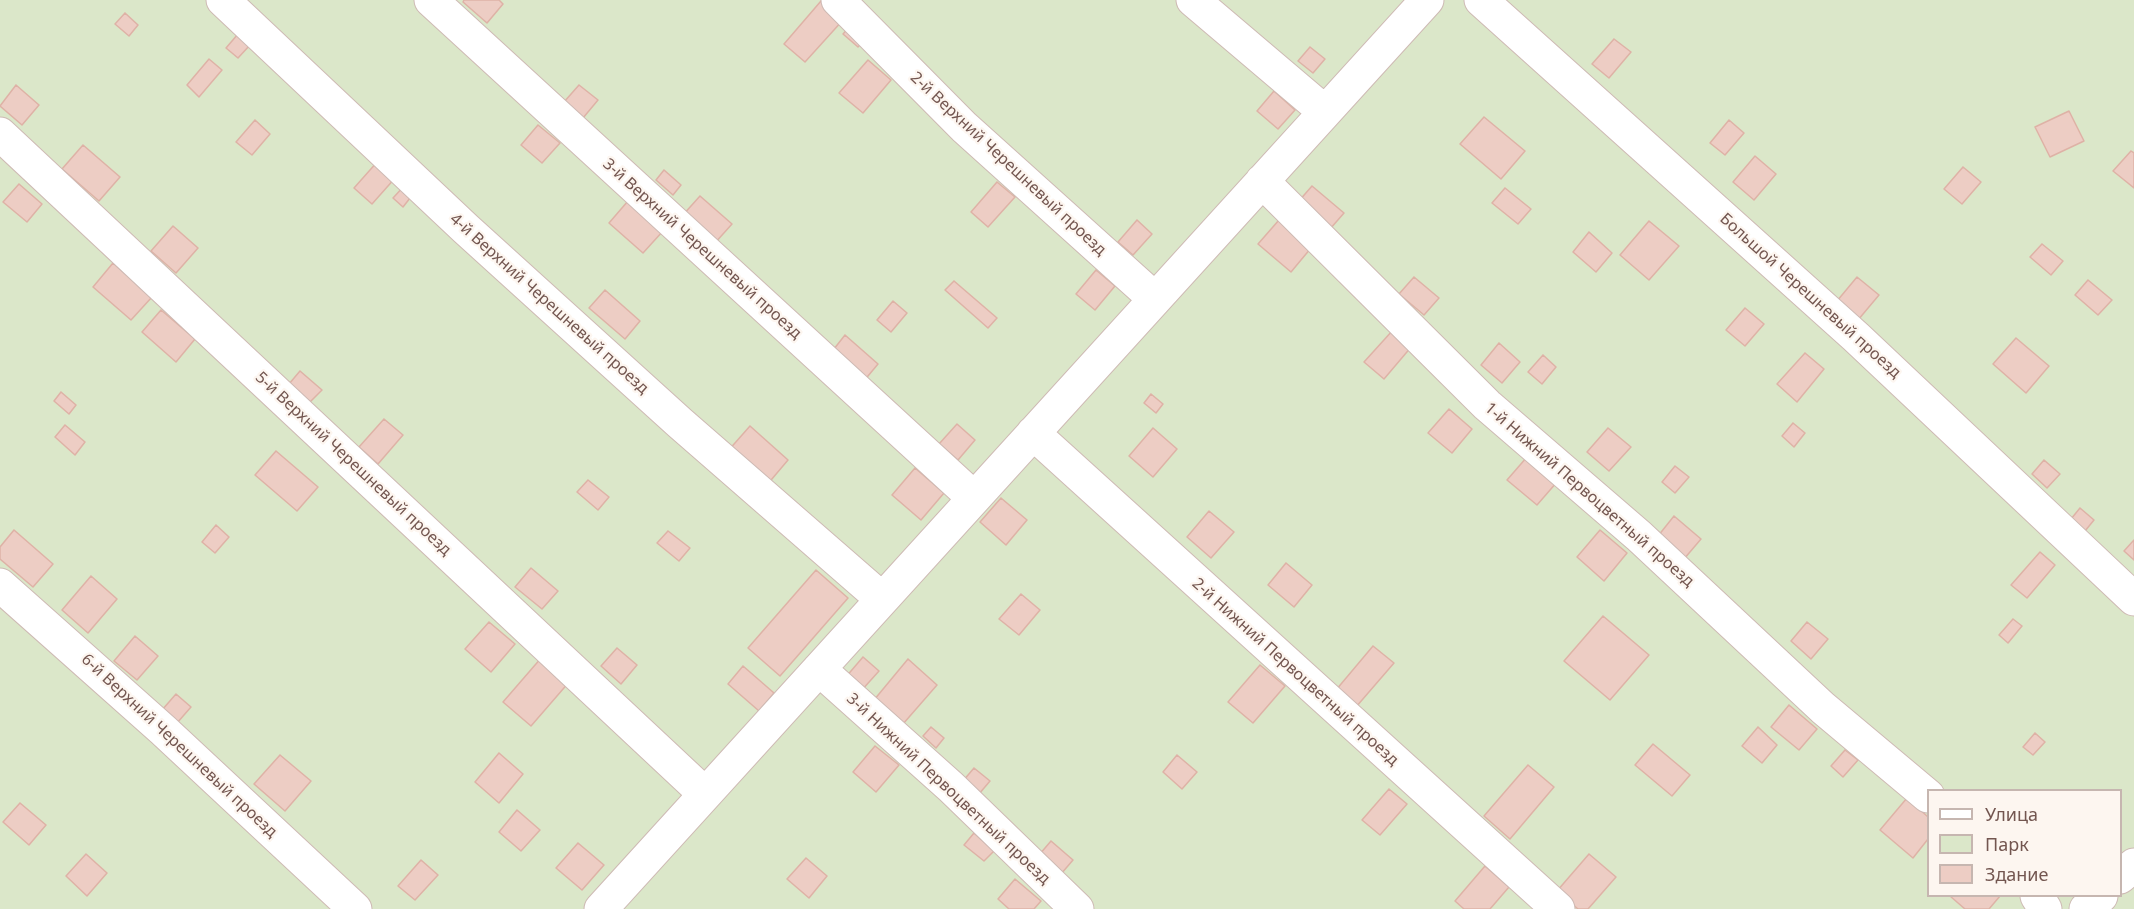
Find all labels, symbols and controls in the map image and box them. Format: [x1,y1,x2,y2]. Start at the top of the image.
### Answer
street label: 2-й Верхний Черешневый проезд [906,68,1110,260]
street label: 3-й Верхний Черешневый проезд [599,155,805,343]
street label: 4-й Верхний Черешневый проезд [446,210,652,398]
street label: Большой Черешневый проезд [1716,210,1904,382]
street label: 5-й Верхний Черешневый проезд [251,368,455,560]
street label: 1-й Нижний Первоцветный проезд [1480,399,1698,591]
street label: 2-й Нижний Первоцветный проезд [1188,574,1402,770]
street label: 6-й Верхний Черешневый проезд [77,650,281,842]
street label: 3-й Нижний Первоцветный проезд [842,689,1054,889]
legend [1927,789,2122,897]
text: Улица [1985,802,2038,826]
text: Парк [1985,832,2029,856]
text: Здание [1985,862,2048,886]

